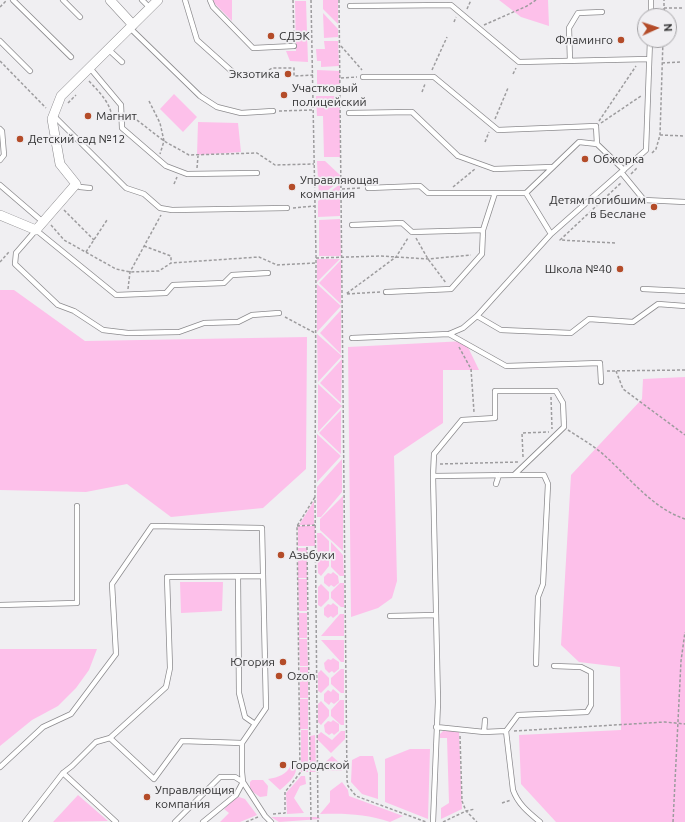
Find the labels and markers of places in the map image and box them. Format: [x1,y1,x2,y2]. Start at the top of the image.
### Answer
place label: СДЭК [279,29,310,43]
marker: СДЭК [266,31,276,41]
place label: Фламинго [555,33,613,47]
marker: Фламинго [616,35,626,45]
place label: Экзотика [229,67,280,81]
marker: Экзотика [283,69,293,79]
place label: Участковый полицейский [292,81,367,109]
marker: Участковый полицейский [279,90,289,100]
place label: Магнит [96,109,137,123]
marker: Магнит [83,111,93,121]
place label: Детский сад №12 [28,132,125,146]
marker: Детский сад №12 [15,134,25,144]
place label: Обжорка [593,152,644,166]
marker: Обжорка [580,154,590,164]
place label: Управляющая компания [300,173,379,201]
marker: Управляющая компания [287,182,297,192]
place label: Детям погибшим в Беслане [549,193,646,221]
marker: Детям погибшим в Беслане [649,202,659,212]
place label: Школа №40 [545,262,612,276]
marker: Школа №40 [615,264,625,274]
place label: Азьбуки [289,548,335,562]
marker: Азьбуки [276,550,286,560]
place label: Югория [230,655,275,669]
marker: Югория [278,657,288,667]
place label: Ozon [287,669,316,683]
marker: Ozon [274,671,284,681]
place label: Городской [291,758,349,772]
marker: Городской [278,760,288,770]
place label: Управляющия компания [155,783,235,811]
marker: Управляющия компания [142,792,152,802]

